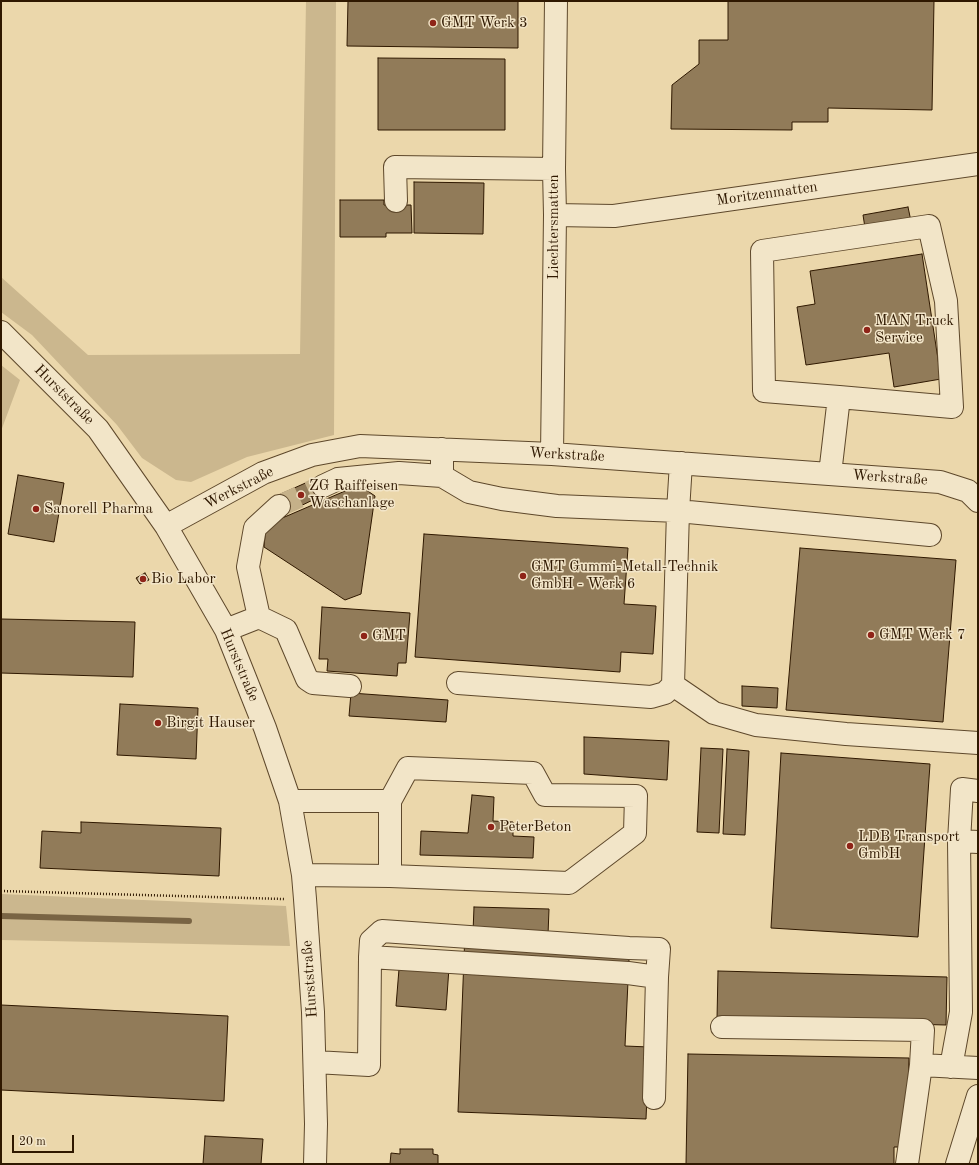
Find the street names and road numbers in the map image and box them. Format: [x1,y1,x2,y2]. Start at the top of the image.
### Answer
street label: Liechtersmatten [545,174,563,280]
street label: Moritzenmatten [715,178,819,210]
street label: Hurststraße [30,361,98,429]
street label: Werkstraße [529,444,605,466]
street label: Werkstraße [201,463,277,513]
street label: Werkstraße [852,466,928,490]
street label: Hurststraße [216,626,262,704]
street label: Hurststraße [298,940,322,1018]

